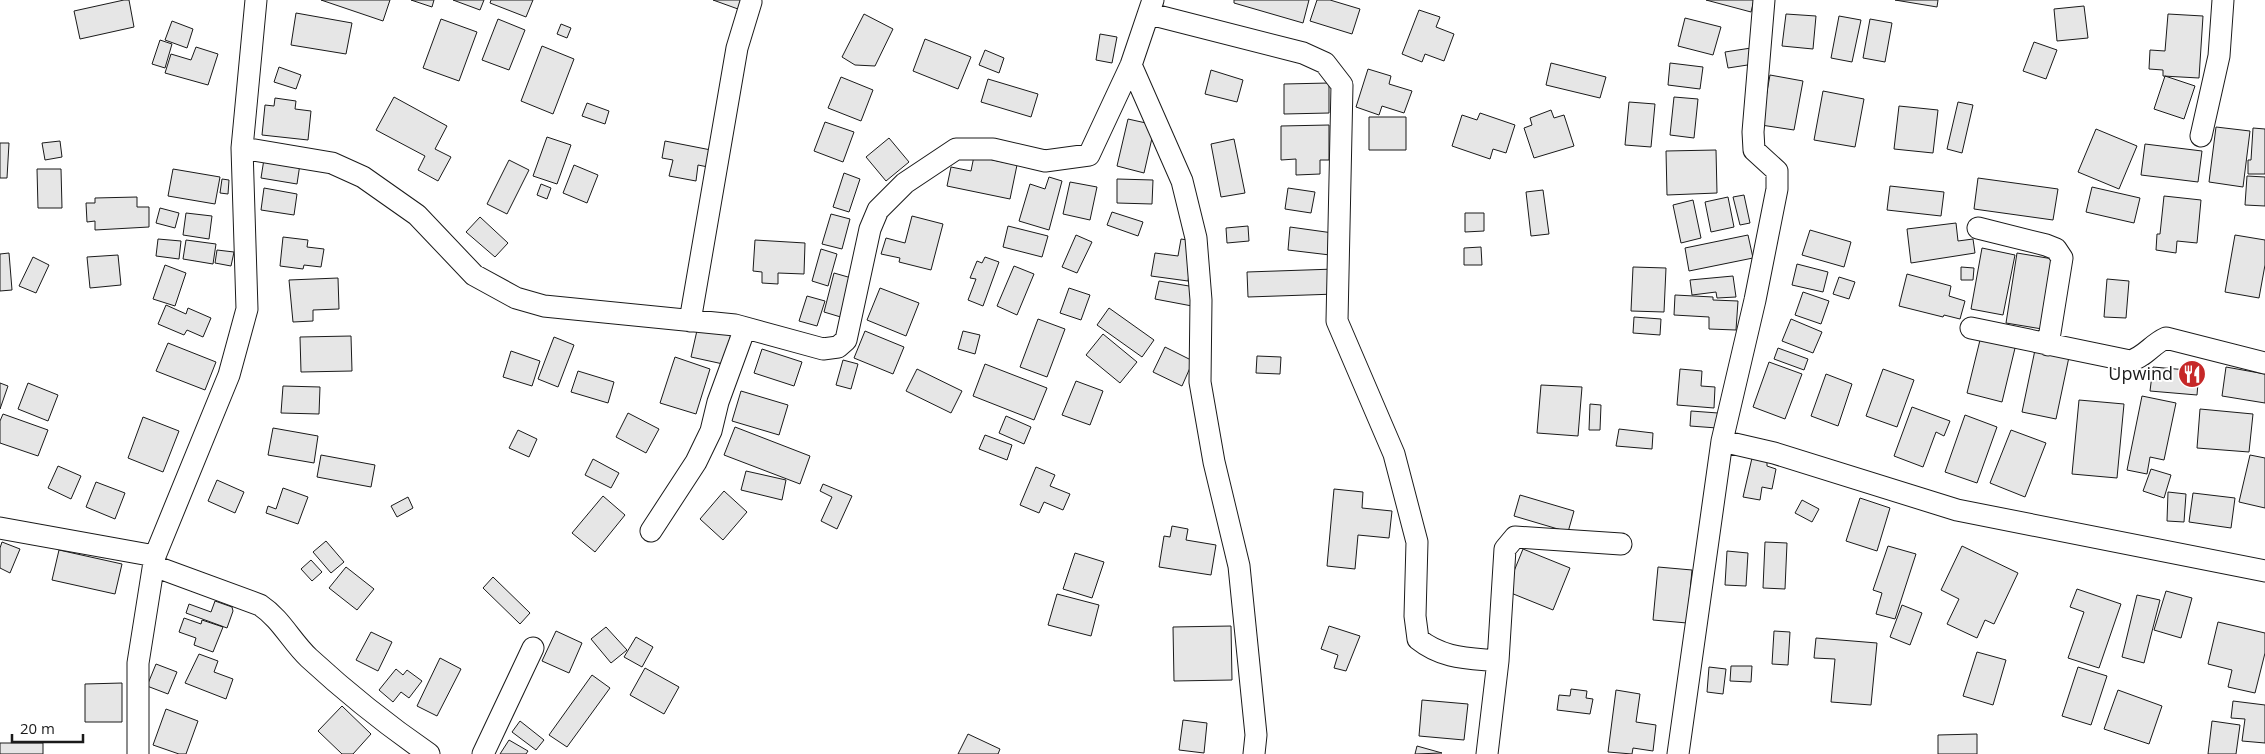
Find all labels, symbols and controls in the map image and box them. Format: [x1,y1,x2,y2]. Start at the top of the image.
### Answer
restaurant icon: Upwind [2177,359,2207,389]
place label: Upwind [2108,361,2173,385]
scale bar [12,712,84,744]
text: 20 m [20,718,55,738]

